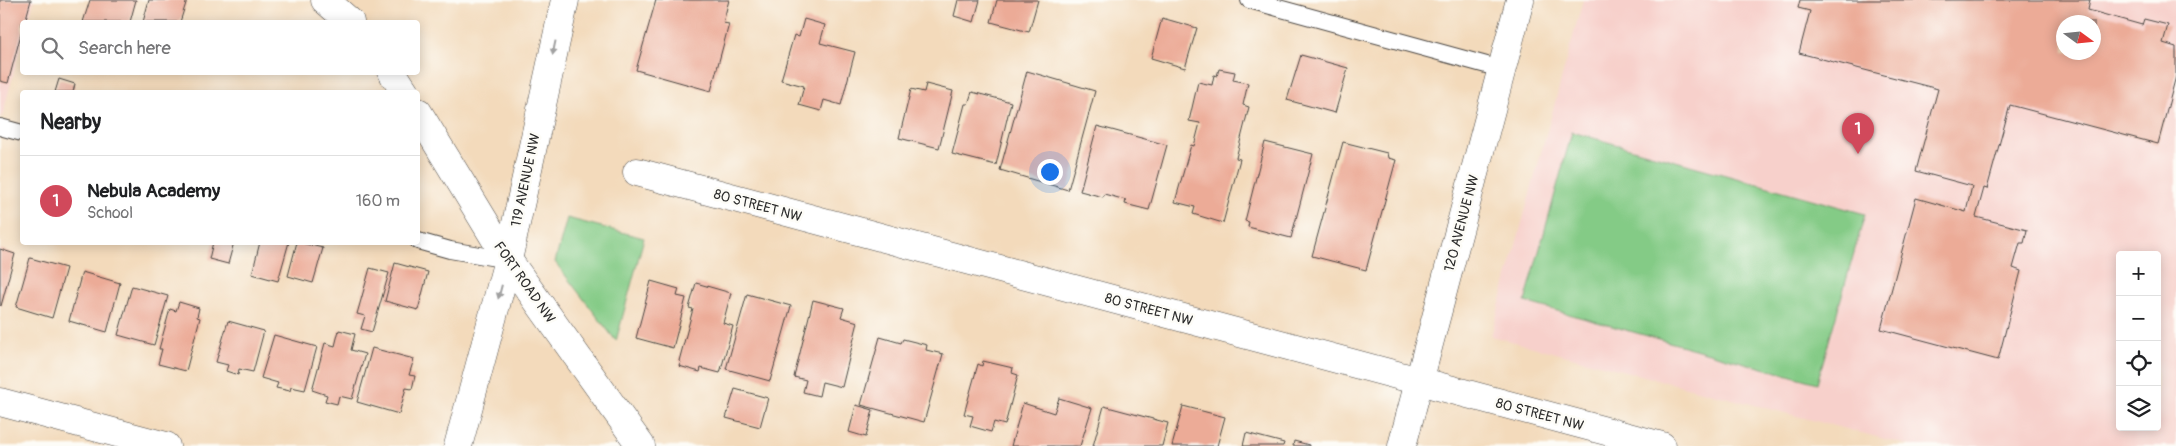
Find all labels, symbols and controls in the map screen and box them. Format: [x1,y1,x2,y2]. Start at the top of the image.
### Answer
north arrow [2056,15,2101,60]
search box [20,20,420,75]
icon: search [38,34,66,62]
text: Search here [78,36,171,60]
one-way arrow [550,40,558,55]
text: Nearby [40,109,101,136]
pin: 1 [1842,113,1874,154]
street label: 119 AVENUE NW [507,132,544,228]
your location [1037,159,1063,185]
street label: 120 AVENUE NW [1440,173,1483,273]
text: Nebula Academy [87,179,220,203]
street label: 80 STREET NW [712,186,804,225]
text: 1 [53,191,59,211]
text: 160 m [356,191,400,211]
text: School [87,203,133,223]
street label: FORT ROAD NW [490,238,559,326]
map controls [2116,251,2161,431]
button: + [2116,251,2161,296]
one-way arrow [496,284,504,299]
street label: 80 STREET NW [1103,290,1195,329]
button: − [2116,296,2161,341]
button: locate [2116,341,2161,386]
button: layers [2116,386,2161,431]
street label: 80 STREET NW [1494,395,1586,434]

